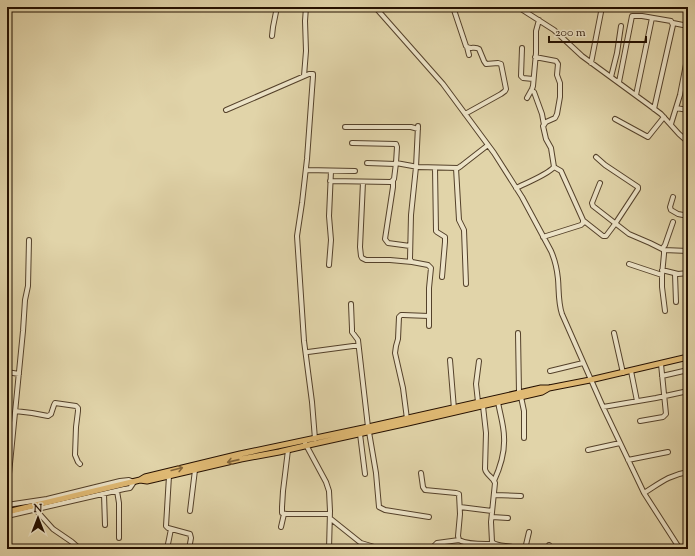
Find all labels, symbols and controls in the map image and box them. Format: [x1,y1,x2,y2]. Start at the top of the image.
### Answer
scale bar [549,18,646,44]
text: 200 m [555,24,586,42]
one-way arrow [227,458,240,466]
one-way arrow [170,464,183,472]
north arrow [18,498,58,538]
text: N [33,501,43,517]

